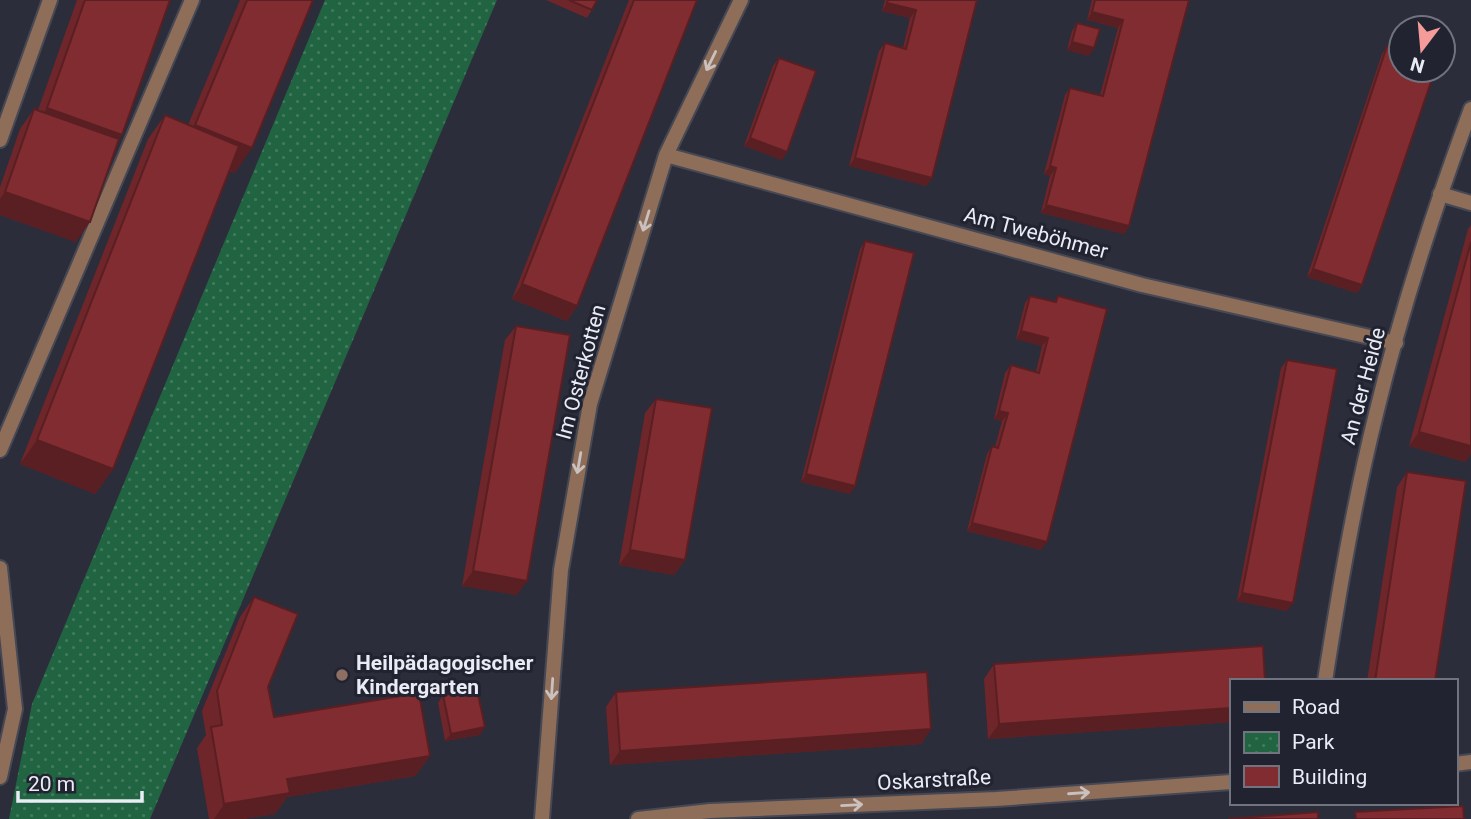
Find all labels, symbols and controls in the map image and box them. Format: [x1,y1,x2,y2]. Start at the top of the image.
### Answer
north arrow [1387,14,1457,84]
one-way arrow [704,50,718,71]
text: N [1408,52,1427,78]
street label: Am Tweböhmer [962,202,1110,264]
one-way arrow [639,209,652,231]
street label: Im Osterkotten [551,302,611,442]
street label: An der Heide [1336,325,1390,447]
one-way arrow [572,451,586,474]
place label: Heilpädagogischer Kindergarten [356,651,534,699]
marker: Heilpädagogischer Kindergarten [334,667,350,683]
one-way arrow [545,677,558,700]
legend [1230,679,1457,805]
text: Road [1292,695,1340,719]
text: Park [1292,730,1335,754]
scale bar [18,760,142,804]
street label: Oskarstraße [876,765,992,795]
text: Building [1292,765,1367,789]
text: 20 m [28,772,75,796]
one-way arrow [1067,786,1090,799]
one-way arrow [840,799,863,812]

